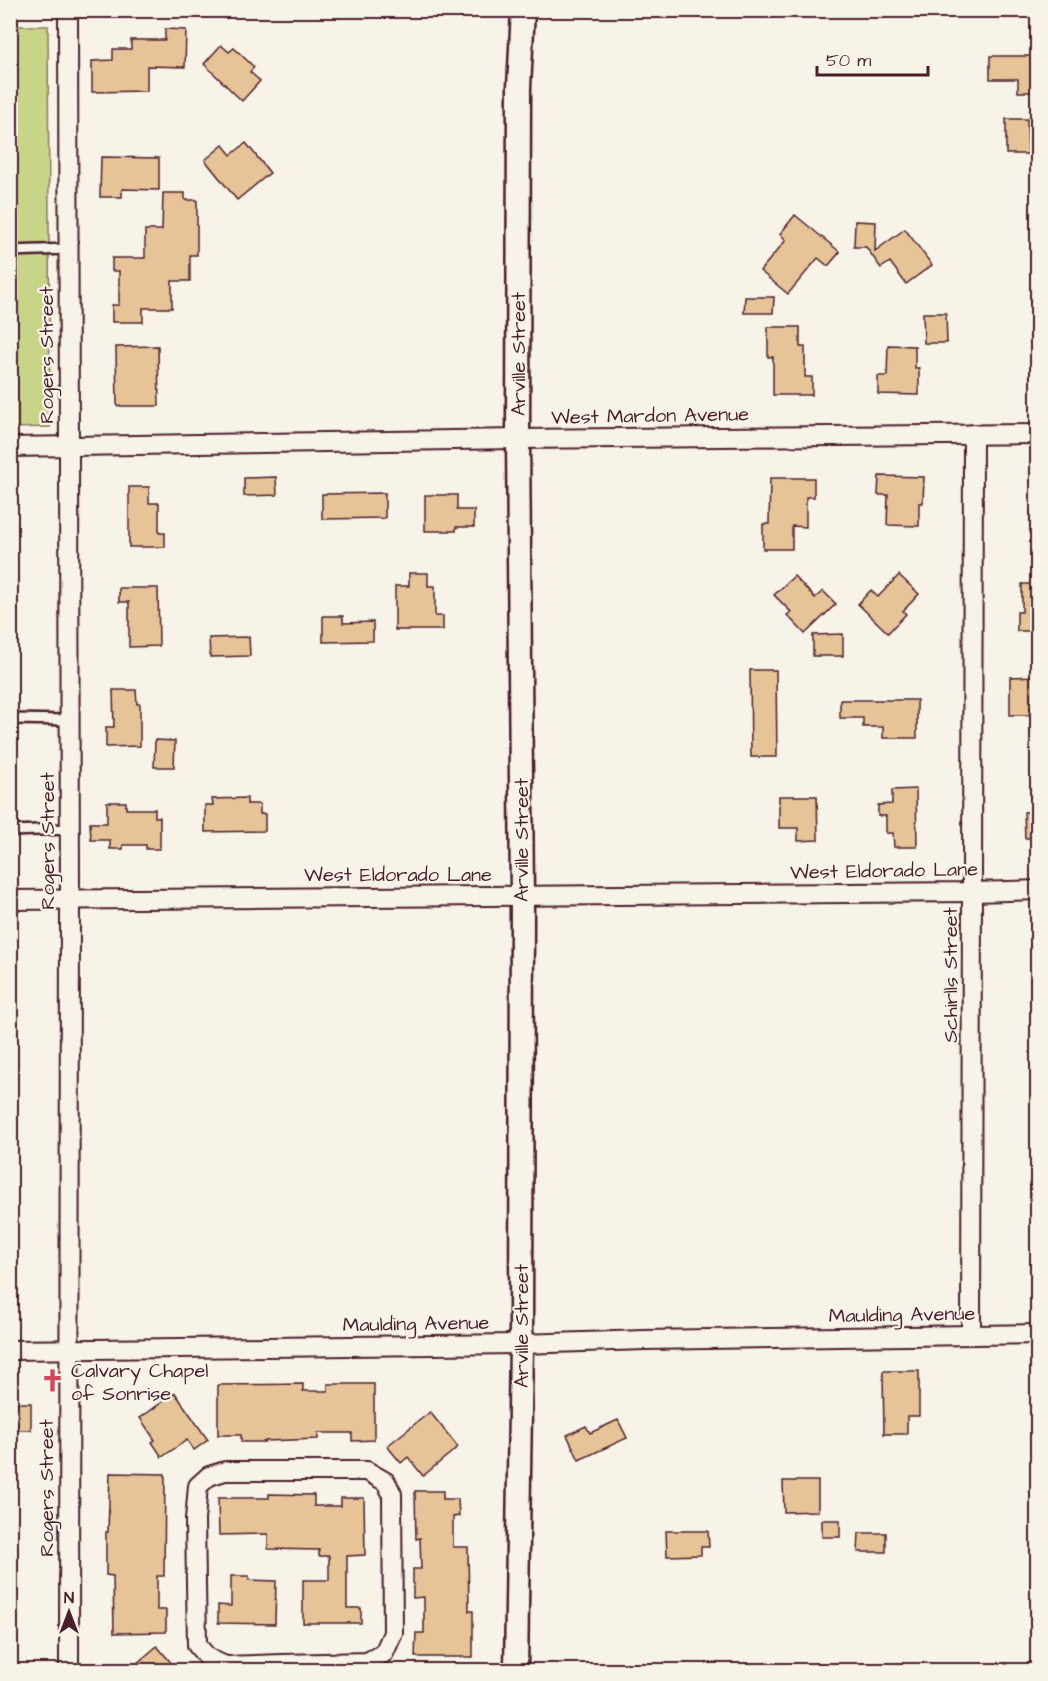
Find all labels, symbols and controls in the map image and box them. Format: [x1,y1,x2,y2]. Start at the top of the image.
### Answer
scale bar [817,39,928,77]
text: 50 m [826,48,871,73]
street label: Rogers Street [33,286,62,424]
street label: Arville Street [505,292,533,416]
street label: West Mardon Avenue [551,400,749,432]
street label: Rogers Street [34,772,63,910]
street label: Arville Street [508,778,536,902]
street label: West Eldorado Lane [790,855,978,887]
street label: West Eldorado Lane [304,861,492,889]
street label: Schirlls Street [937,907,965,1043]
street label: Arville Street [508,1264,536,1388]
street label: Maulding Avenue [828,1300,976,1331]
street label: Maulding Avenue [342,1309,490,1340]
place label: Calvary Chapel of Sonrise [71,1357,208,1408]
church icon: Calvary Chapel of Sonrise [40,1368,66,1394]
street label: Rogers Street [33,1419,62,1557]
north arrow [39,1582,99,1642]
text: N [64,1587,74,1609]

